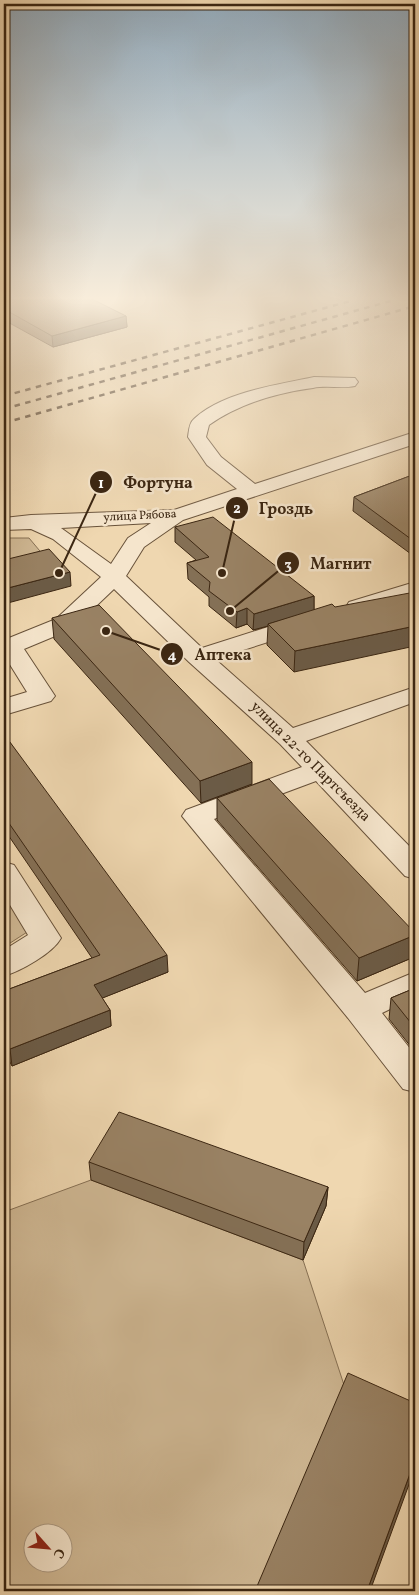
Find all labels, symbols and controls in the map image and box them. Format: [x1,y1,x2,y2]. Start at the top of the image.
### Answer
callout: Фортуна [88,467,203,498]
text: Фортуна [123,473,193,495]
text: 1 [98,474,104,495]
callout: Гроздь [224,493,324,524]
text: 2 [233,499,241,520]
text: Гроздь [259,499,313,521]
street label: улица Рябова [103,506,177,526]
callout: Магнит [275,548,382,579]
text: Магнит [310,554,372,576]
text: 3 [284,555,292,576]
callout: Аптека [160,639,262,670]
text: Аптека [195,645,252,667]
text: 4 [167,646,177,667]
street label: улица 22-го Партсъезда [245,697,375,827]
north arrow [22,1522,72,1572]
text: С [48,1545,69,1562]

